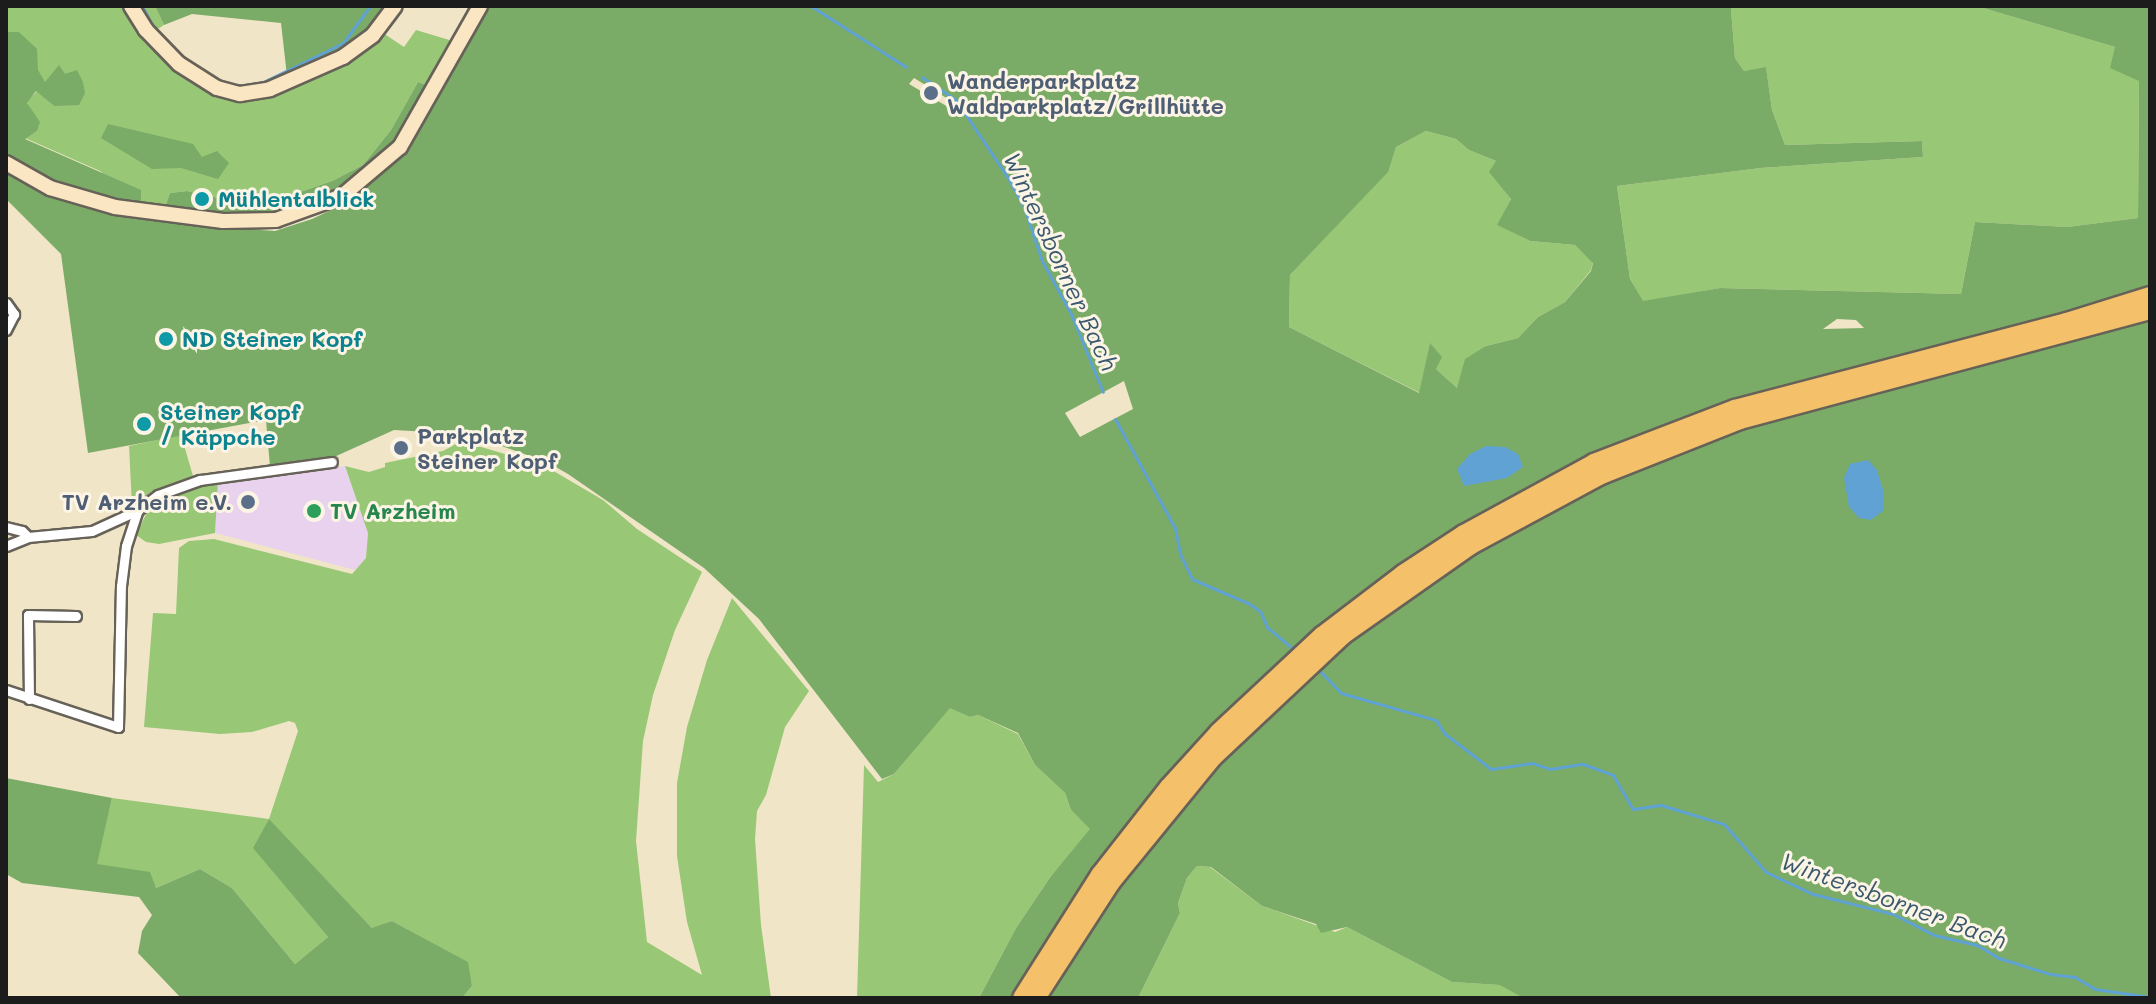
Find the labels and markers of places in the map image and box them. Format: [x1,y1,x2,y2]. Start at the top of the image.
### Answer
place label: Wanderparkplatz Waldparkplatz/Grillhütte [947,67,1224,118]
marker: Wanderparkplatz Waldparkplatz/Grillhütte [922,84,940,102]
place label: Mühlentalblick [218,186,374,212]
marker: Mühlentalblick [193,190,211,208]
place label: ND Steiner Kopf [182,326,363,352]
marker: ND Steiner Kopf [157,330,175,348]
place label: Steiner Kopf / Käppche [160,398,300,450]
marker: Steiner Kopf / Käppche [135,415,153,433]
place label: Parkplatz Steiner Kopf [417,422,557,474]
marker: Parkplatz Steiner Kopf [392,439,410,457]
place label: TV Arzheim e.V. [62,489,232,515]
marker: TV Arzheim e.V. [239,493,257,511]
place label: TV Arzheim [330,498,456,524]
marker: TV Arzheim [305,502,323,520]

